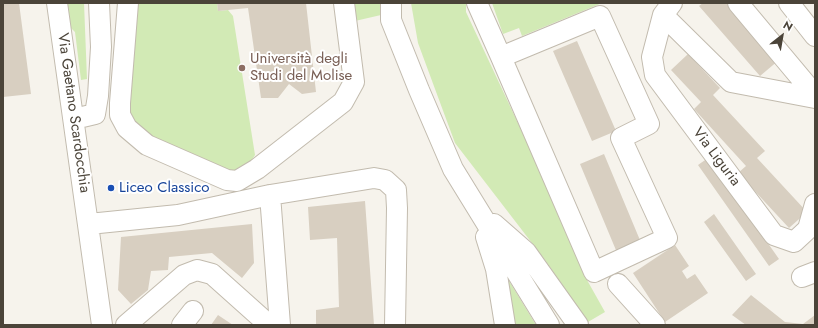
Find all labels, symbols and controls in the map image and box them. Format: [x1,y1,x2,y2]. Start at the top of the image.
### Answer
north arrow [762,16,802,56]
text: N [780,17,796,35]
street label: Via Gaetano Scardocchia [53,32,93,194]
place label: Università degli Studi del Molise [250,50,352,85]
marker: Università degli Studi del Molise [237,63,247,73]
street label: Via Liguria [688,124,744,190]
place label: Liceo Classico [119,179,210,197]
marker: Liceo Classico [106,183,116,193]

